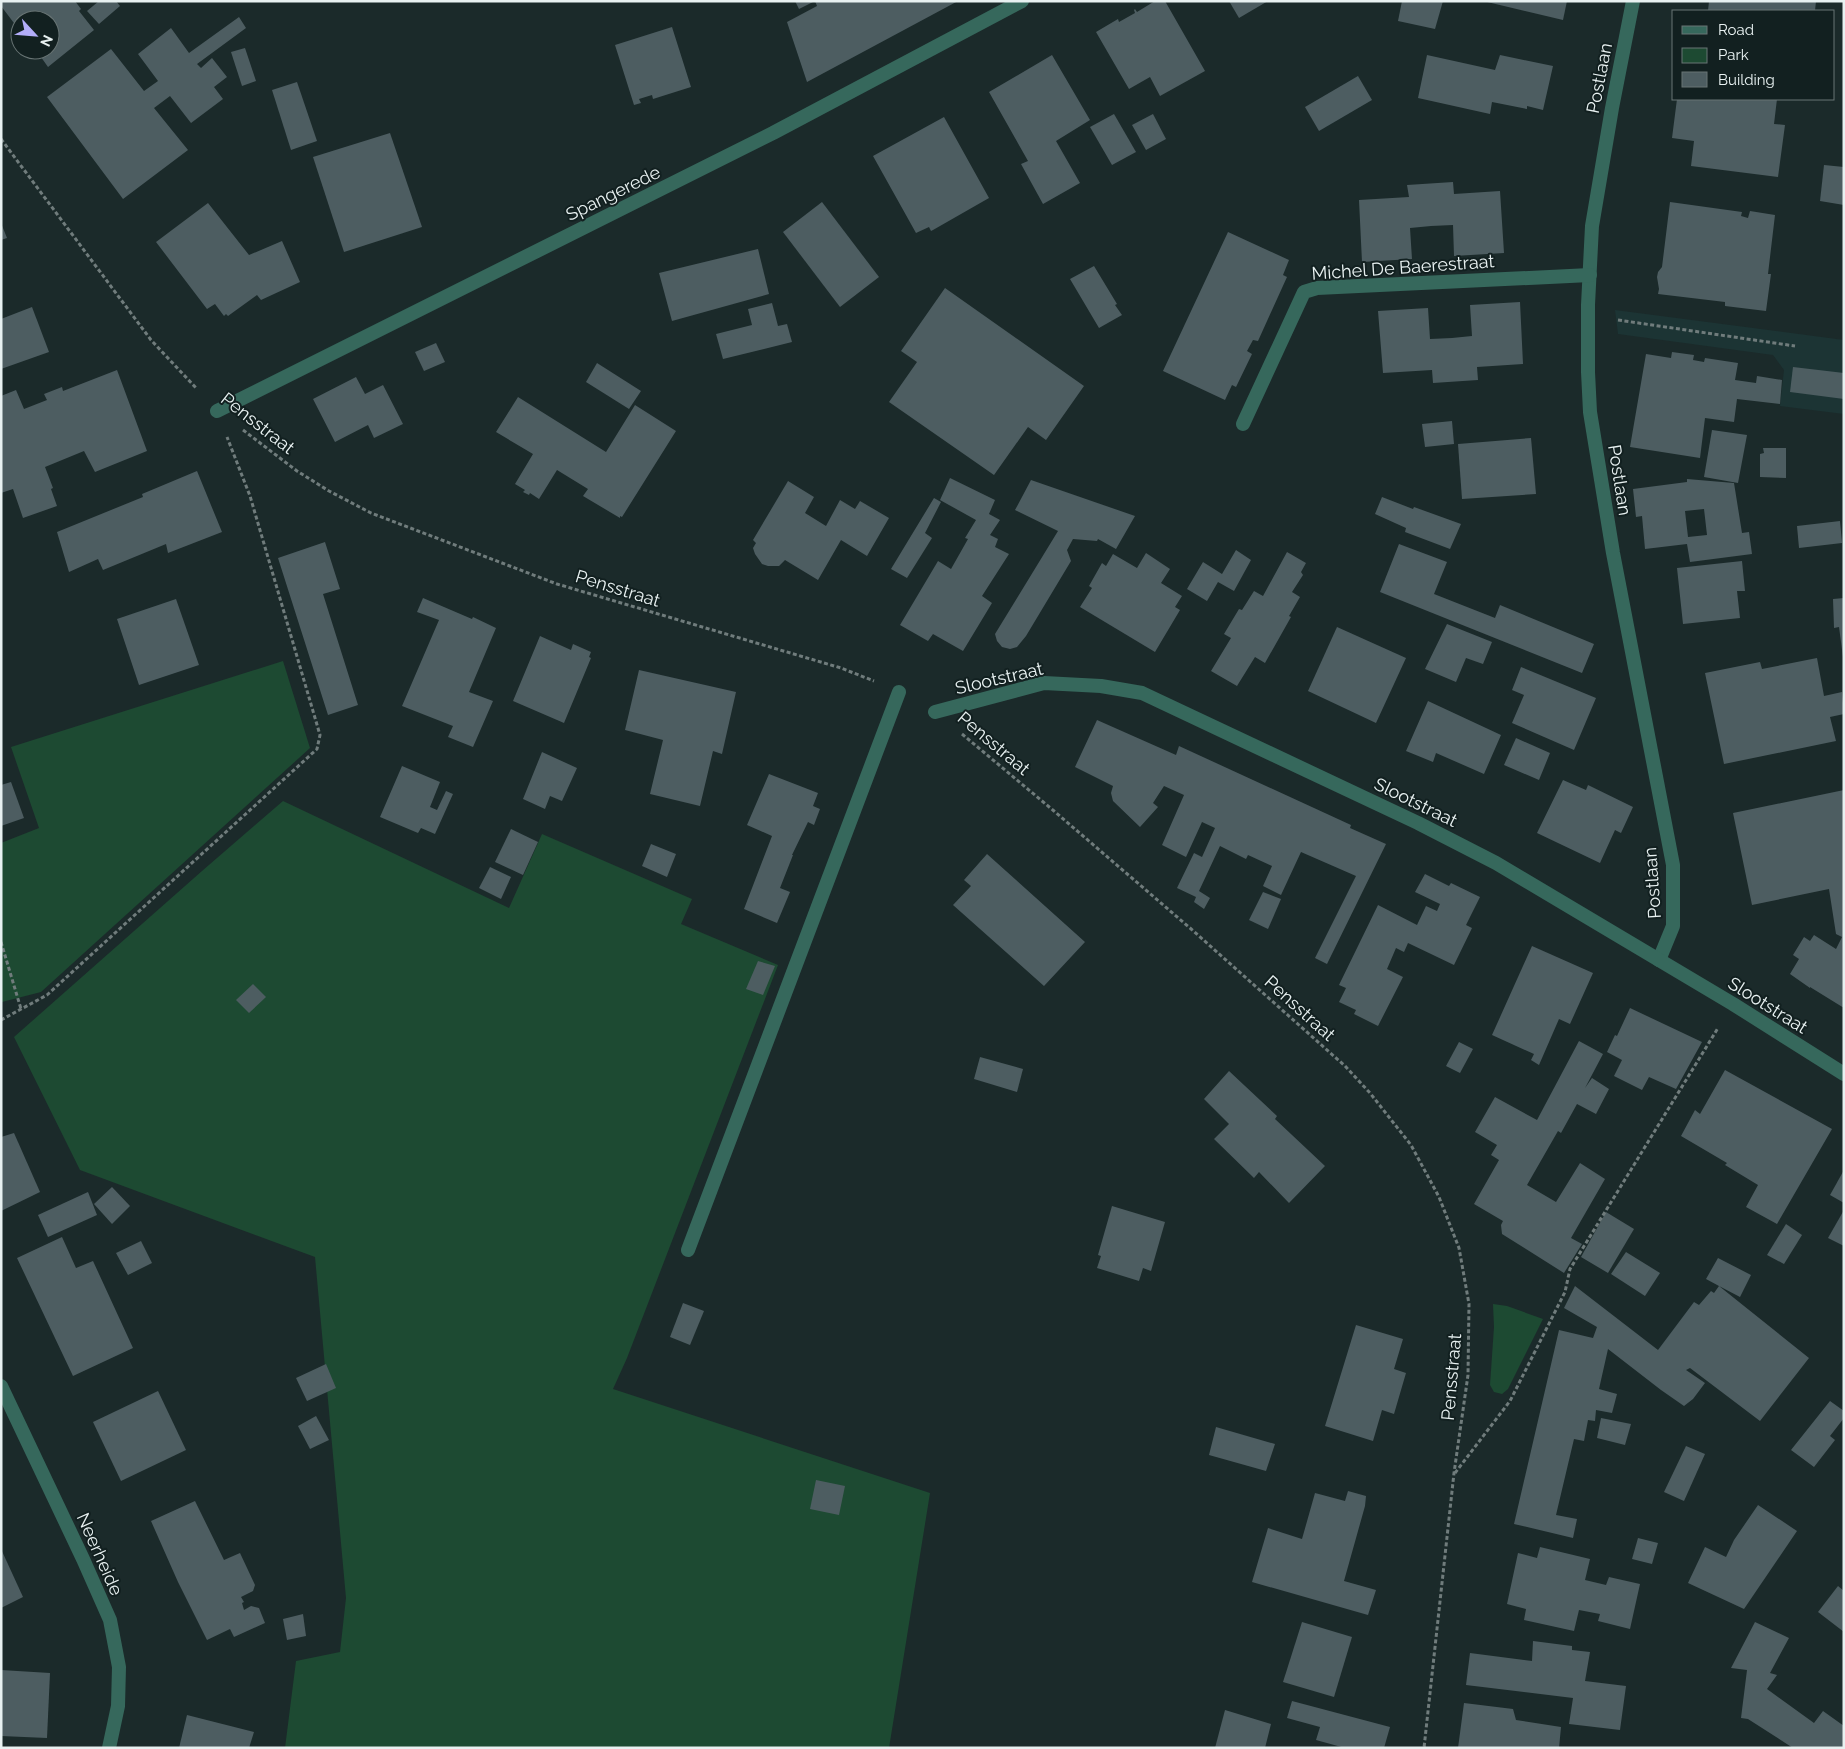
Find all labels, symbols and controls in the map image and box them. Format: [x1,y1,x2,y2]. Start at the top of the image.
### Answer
north arrow [10,10,60,60]
legend [1672,10,1835,100]
text: Road [1718,21,1754,39]
text: N [37,32,56,49]
street label: Postlaan [1582,41,1616,115]
text: Park [1718,46,1749,64]
text: Building [1718,71,1775,89]
street label: Spangerede [562,161,664,225]
street label: Michel De Baerestraat [1311,250,1495,284]
street label: Pensstraat [217,388,299,458]
street label: Postlaan [1604,443,1636,517]
street label: Pensstraat [573,565,663,611]
street label: Slootstraat [953,658,1045,698]
street label: Pensstraat [954,707,1034,779]
street label: Slootstraat [1371,773,1461,831]
street label: Postlaan [1639,847,1665,919]
street label: Pensstraat [1261,971,1339,1045]
street label: Slootstraat [1724,972,1812,1038]
street label: Pensstraat [1437,1333,1465,1421]
street label: Neerheide [73,1510,128,1599]

